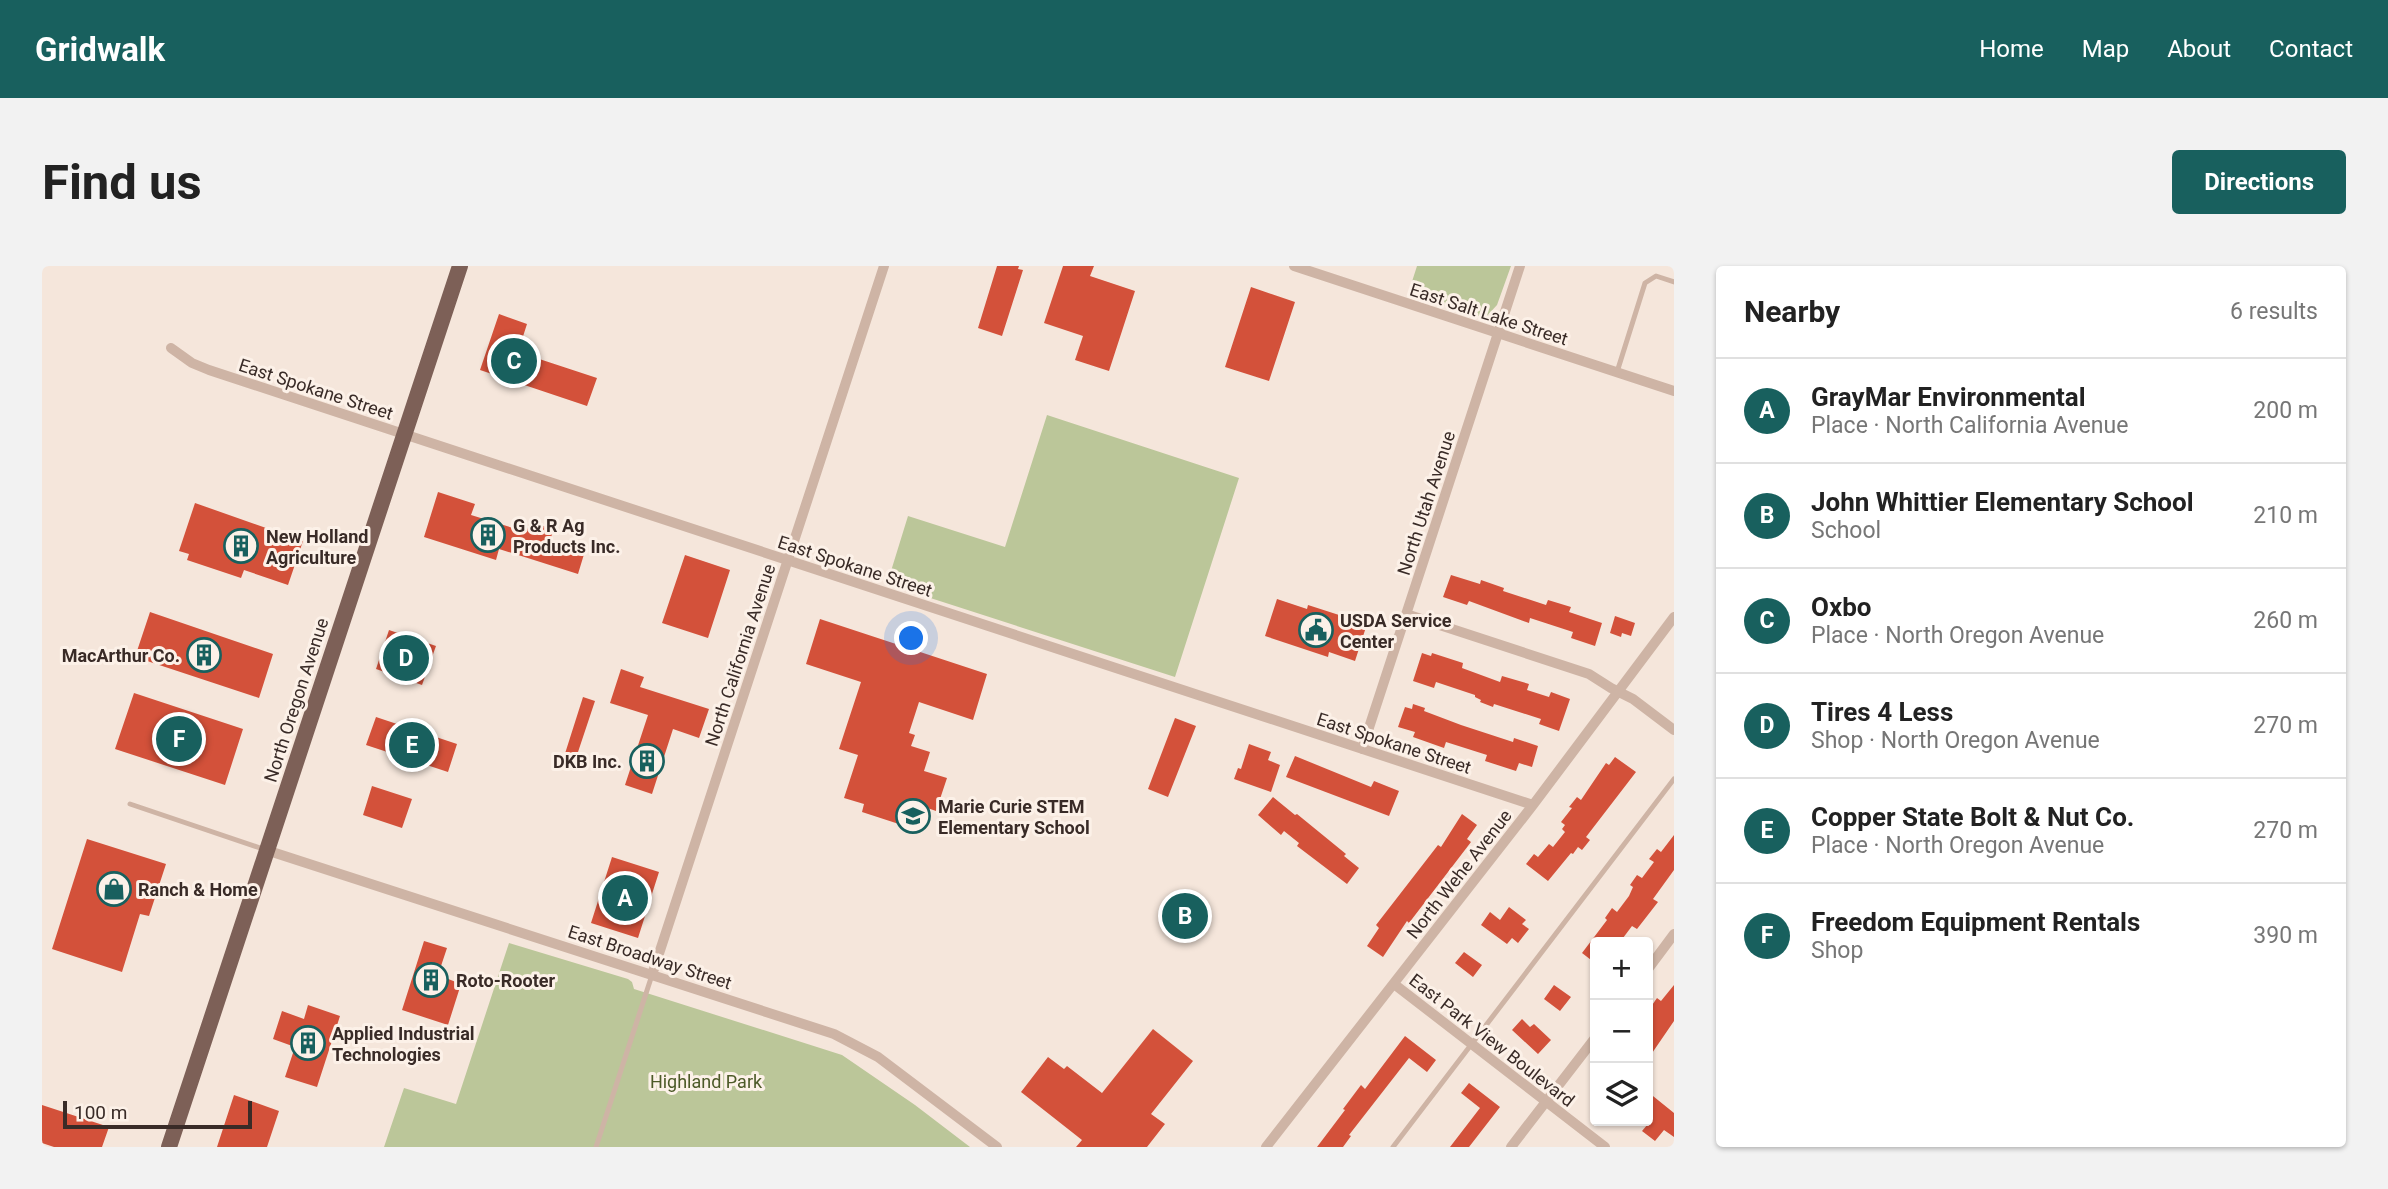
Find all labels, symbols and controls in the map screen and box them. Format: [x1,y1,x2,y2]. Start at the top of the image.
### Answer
text: Gridwalk [35,30,165,69]
text: Home [1979,35,2044,63]
text: Map [2082,35,2129,63]
text: About [2167,35,2231,63]
text: Contact [2269,35,2353,63]
button: Directions [2172,150,2346,214]
text: Find us [42,154,202,211]
street label: East Salt Lake Street [1407,279,1571,349]
text: Nearby [1744,294,1840,329]
text: 6 results [2230,298,2318,325]
pin: C [491,335,537,387]
street label: East Spokane Street [236,354,396,424]
text: GrayMar Environmental [1811,382,2086,412]
text: A [1759,397,1775,424]
text: 200 m [2253,397,2318,424]
text: Place · North California Avenue [1811,412,2128,439]
street label: North Utah Avenue [1393,428,1459,578]
text: John Whittier Elementary School [1811,487,2194,517]
text: B [1760,502,1774,529]
text: 210 m [2253,502,2318,529]
place label: G & R Ag Products Inc. [513,515,620,557]
building icon: G & R Ag Products Inc. [469,516,507,554]
text: School [1811,517,1881,544]
place label: New Holland Agriculture [266,526,368,568]
building icon: New Holland Agriculture [222,527,260,565]
street label: East Spokane Street [775,531,935,601]
street label: North California Avenue [701,561,779,749]
text: Oxbo [1811,592,1871,622]
text: C [1759,607,1775,634]
text: 260 m [2253,607,2318,634]
place label: USDA Service Center [1340,610,1452,652]
public building icon: USDA Service Center [1297,611,1335,649]
street label: North Oregon Avenue [260,615,332,785]
your location [894,621,928,655]
text: Place · North Oregon Avenue [1811,622,2104,649]
pin: D [383,632,429,684]
building icon: MacArthur Co. [185,636,223,674]
place label: MacArthur Co. [62,645,180,666]
text: Tires 4 Less [1811,697,1953,727]
street label: East Spokane Street [1314,708,1474,778]
text: D [1760,712,1774,739]
text: 270 m [2253,712,2318,739]
pin: F [156,713,202,765]
pin: E [389,719,435,771]
text: Shop · North Oregon Avenue [1811,727,2100,754]
building icon: DKB Inc. [628,742,666,780]
place label: DKB Inc. [553,751,622,772]
place label: Marie Curie STEM Elementary School [938,796,1090,838]
school or university icon: Marie Curie STEM Elementary School [894,797,932,835]
text: Copper State Bolt & Nut Co. [1811,802,2134,832]
street label: North Wehe Avenue [1402,805,1516,943]
text: E [1761,817,1773,844]
text: 270 m [2253,817,2318,844]
text: Place · North Oregon Avenue [1811,832,2104,859]
shop icon: Ranch & Home [95,870,133,908]
pin: A [602,872,648,924]
place label: Ranch & Home [138,879,258,900]
pin: B [1162,890,1208,942]
text: Freedom Equipment Rentals [1811,907,2140,937]
street label: East Broadway Street [566,921,735,993]
text: F [1761,922,1773,949]
text: 390 m [2253,922,2318,949]
map controls [1590,937,1653,1126]
button: + [1590,937,1653,1000]
text: Shop [1811,937,1863,964]
building icon: Roto-Rooter [412,961,450,999]
street label: East Park View Boulevard [1405,969,1579,1111]
place label: Roto-Rooter [456,970,555,991]
button: − [1590,1000,1653,1063]
place label: Applied Industrial Technologies [332,1023,475,1065]
building icon: Applied Industrial Technologies [289,1024,327,1062]
button: layers [1590,1063,1653,1126]
park label: Highland Park [650,1071,763,1092]
scale bar [63,1098,252,1130]
text: 100 m [74,1101,127,1124]

